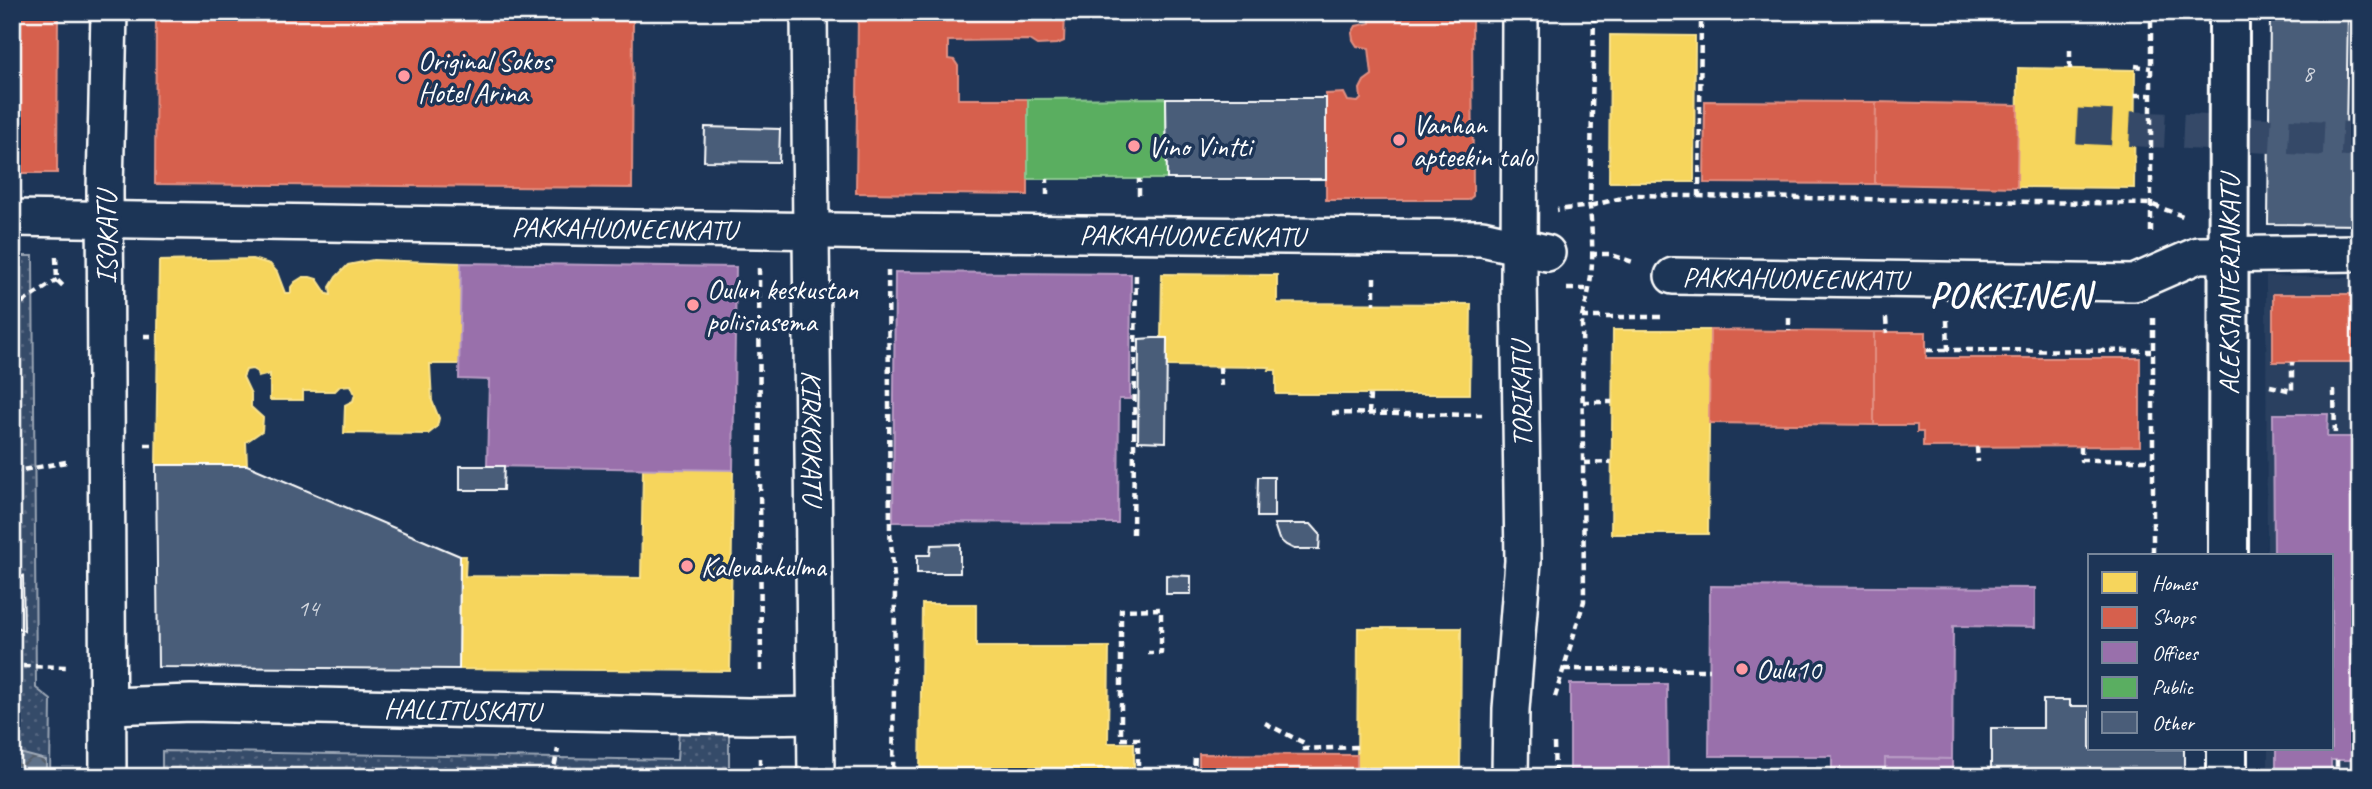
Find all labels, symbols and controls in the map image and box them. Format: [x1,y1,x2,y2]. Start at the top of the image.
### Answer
place label: Original Sokos Hotel Arina [418,43,553,110]
house number: 8 [2303,58,2316,88]
marker: Original Sokos Hotel Arina [396,68,412,84]
place label: Vanhan apteekin talo [1413,107,1535,174]
place label: Vino Vintti [1148,129,1255,164]
marker: Vanhan apteekin talo [1391,132,1407,148]
marker: Vino Vintti [1126,138,1142,154]
street label: ALEKSANTERINKATU [2211,170,2246,395]
street label: ISOKATU [89,186,124,284]
street label: PAKKAHUONEENKATU [511,208,741,247]
street label: PAKKAHUONEENKATU [1079,216,1309,254]
street label: PAKKAHUONEENKATU [1682,259,1912,297]
place label: Oulun keskustan poliisiasema [707,272,858,339]
district label: POKKINEN [1930,273,2096,318]
marker: Oulun keskustan poliisiasema [685,297,701,313]
street label: TORIKATU [1502,337,1539,448]
street label: KIRKKOKATU [795,370,831,509]
place label: Kalevankulma [701,549,828,584]
legend [2088,554,2334,750]
marker: Kalevankulma [679,558,695,574]
text: Homes [2152,570,2199,596]
house number: 14 [297,593,321,623]
text: Shops [2152,604,2197,630]
text: Offices [2152,640,2199,666]
place label: Oulu10 [1756,652,1823,687]
marker: Oulu10 [1734,661,1750,677]
text: Public [2152,674,2194,700]
street label: HALLITUSKATU [384,690,545,729]
text: Other [2152,710,2195,736]

